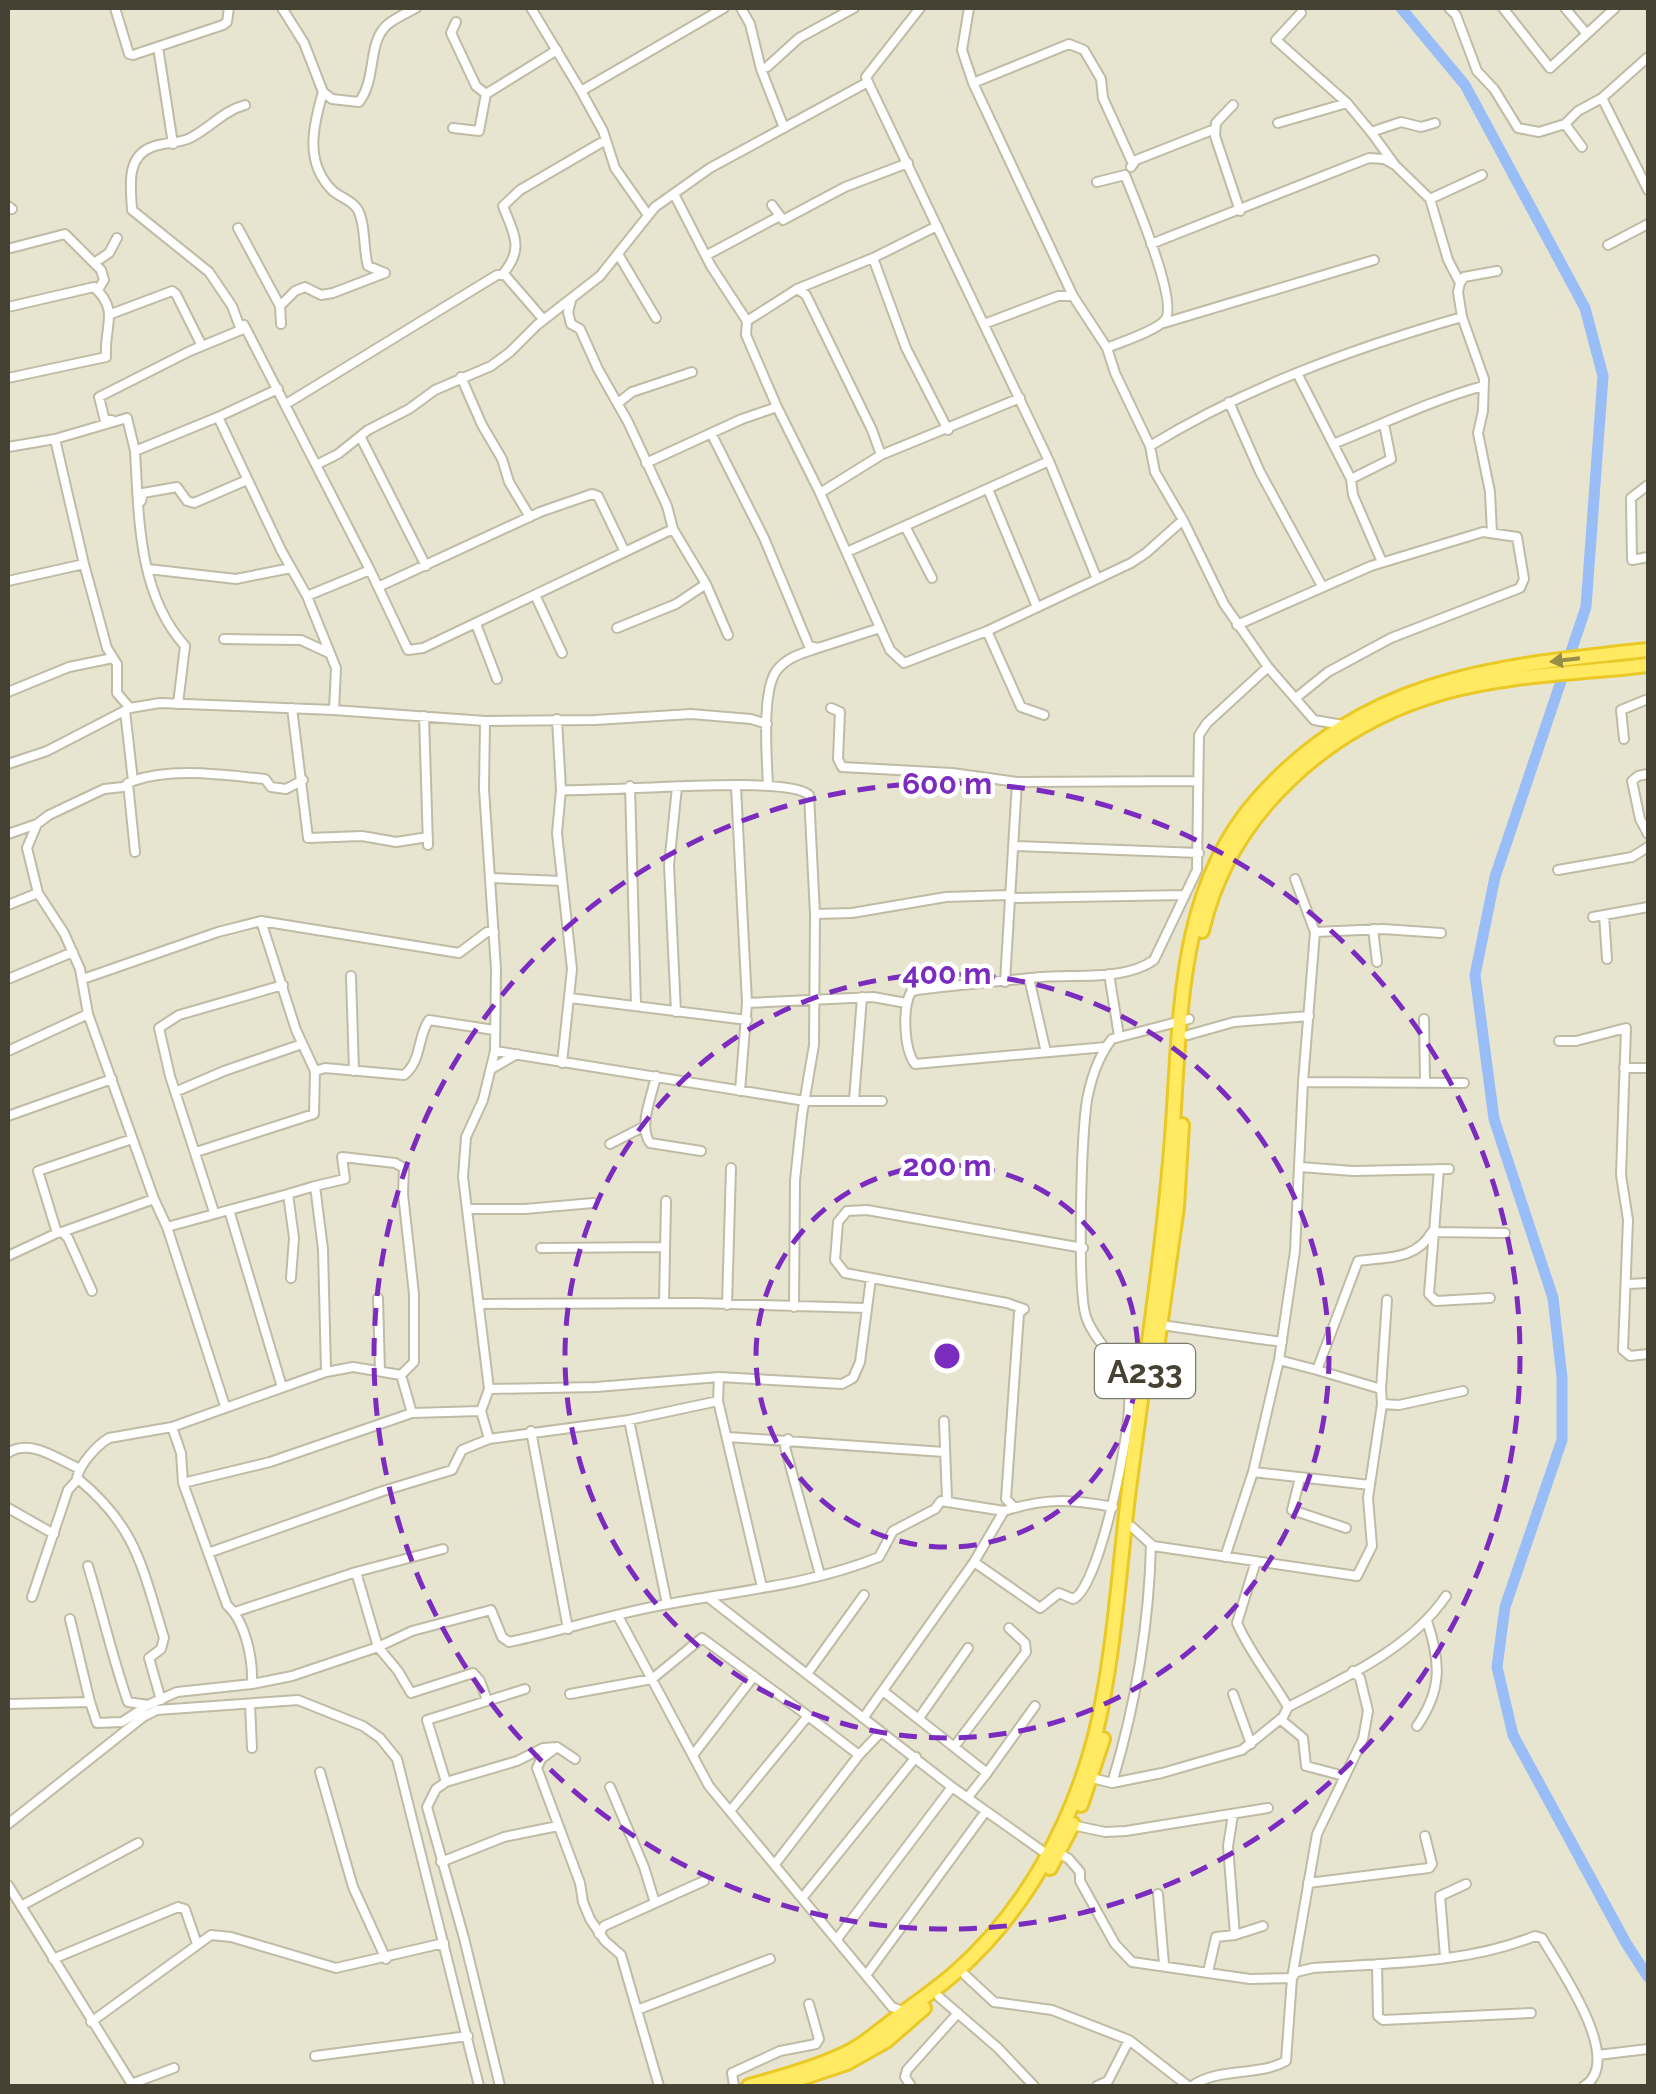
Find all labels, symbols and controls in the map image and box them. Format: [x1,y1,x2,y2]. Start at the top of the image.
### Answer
one-way arrow [1549,652,1581,668]
text: 600 m [902,766,992,801]
text: 400 m [902,956,992,991]
text: 200 m [903,1148,991,1183]
centre of rings [929,1338,965,1374]
road number: A233 [1095,1344,1195,1398]

